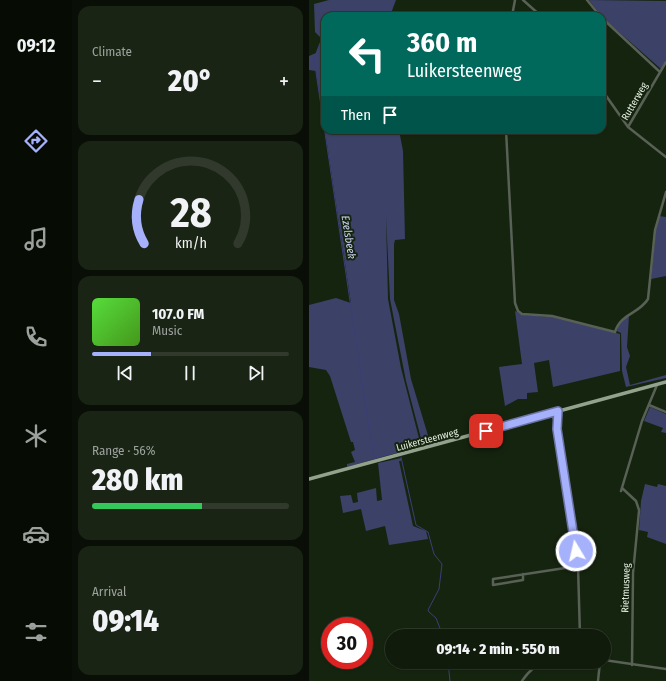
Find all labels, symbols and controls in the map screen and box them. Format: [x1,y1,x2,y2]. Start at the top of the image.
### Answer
text: 360 m [407,26,477,59]
icon: left [341,28,393,80]
text: 09:12 [17,35,55,57]
text: Climate [92,44,132,59]
text: Luikersteenweg [407,60,522,82]
text: 20° [168,63,213,99]
text: − [92,68,102,95]
text: + [279,68,289,95]
street label: Rutterweg [619,80,651,123]
icon: arrive [379,104,401,126]
text: Then [341,106,371,124]
icon: directions [22,127,50,155]
text: 28 [169,187,211,237]
water label: Ezelsbeek [339,214,358,260]
icon: music [22,225,50,253]
text: km/h [175,234,206,251]
text: 107.0 FM [152,305,204,323]
icon: phone [22,323,50,351]
text: Music [152,323,182,338]
icon: previous [114,362,136,384]
icon: pause [179,362,201,384]
icon: next [245,362,267,384]
pin [469,414,503,448]
icon: arrive [475,420,497,442]
icon: climate [22,422,50,450]
street label: Luikersteenweg [395,426,460,454]
text: Range · 56% [92,443,156,458]
text: 280 km [92,462,183,498]
icon: car [22,520,50,548]
position arrow [555,530,597,572]
street label: Rietmusweg [619,563,633,613]
text: Arrival [92,584,126,599]
text: 09:14 [92,603,159,639]
speed limit sign: 30 [321,617,373,669]
icon: filters [22,618,50,646]
text: 09:14 · 2 min · 550 m [436,640,560,658]

